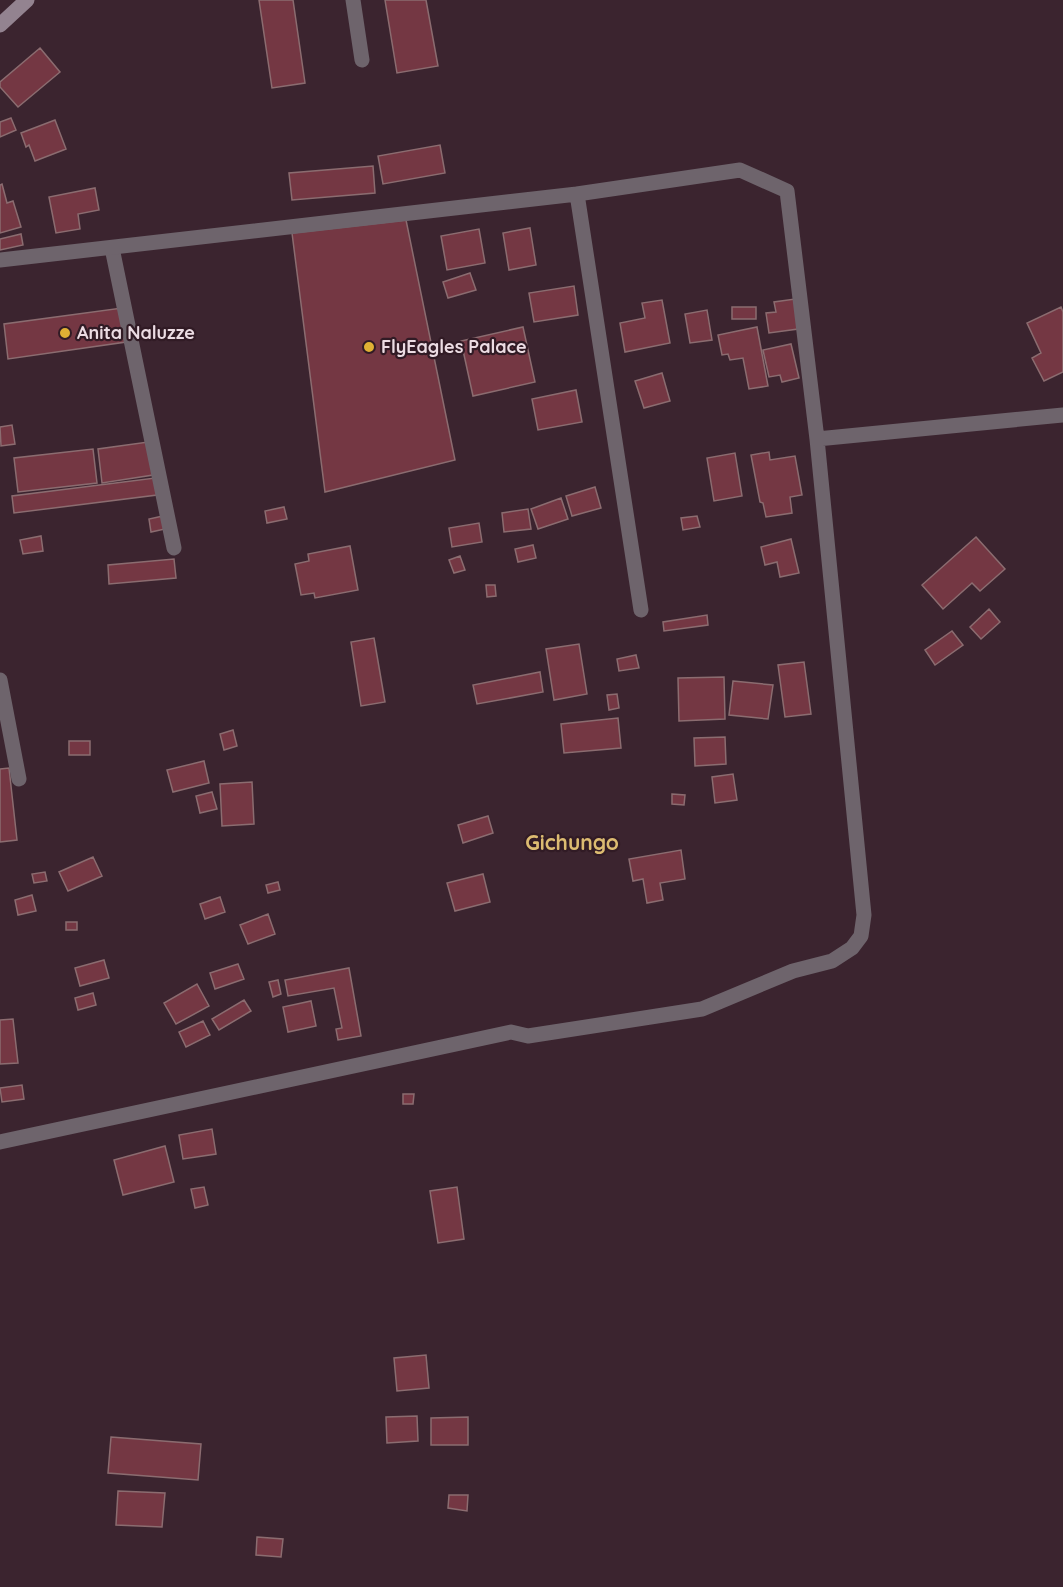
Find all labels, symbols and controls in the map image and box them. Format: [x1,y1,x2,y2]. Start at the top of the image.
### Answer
place label: Anita Naluzze [77,321,195,344]
marker: Anita Naluzze [58,326,72,340]
place label: FlyEagles Palace [381,335,527,358]
marker: FlyEagles Palace [362,340,376,354]
district label: Gichungo [525,829,619,855]

